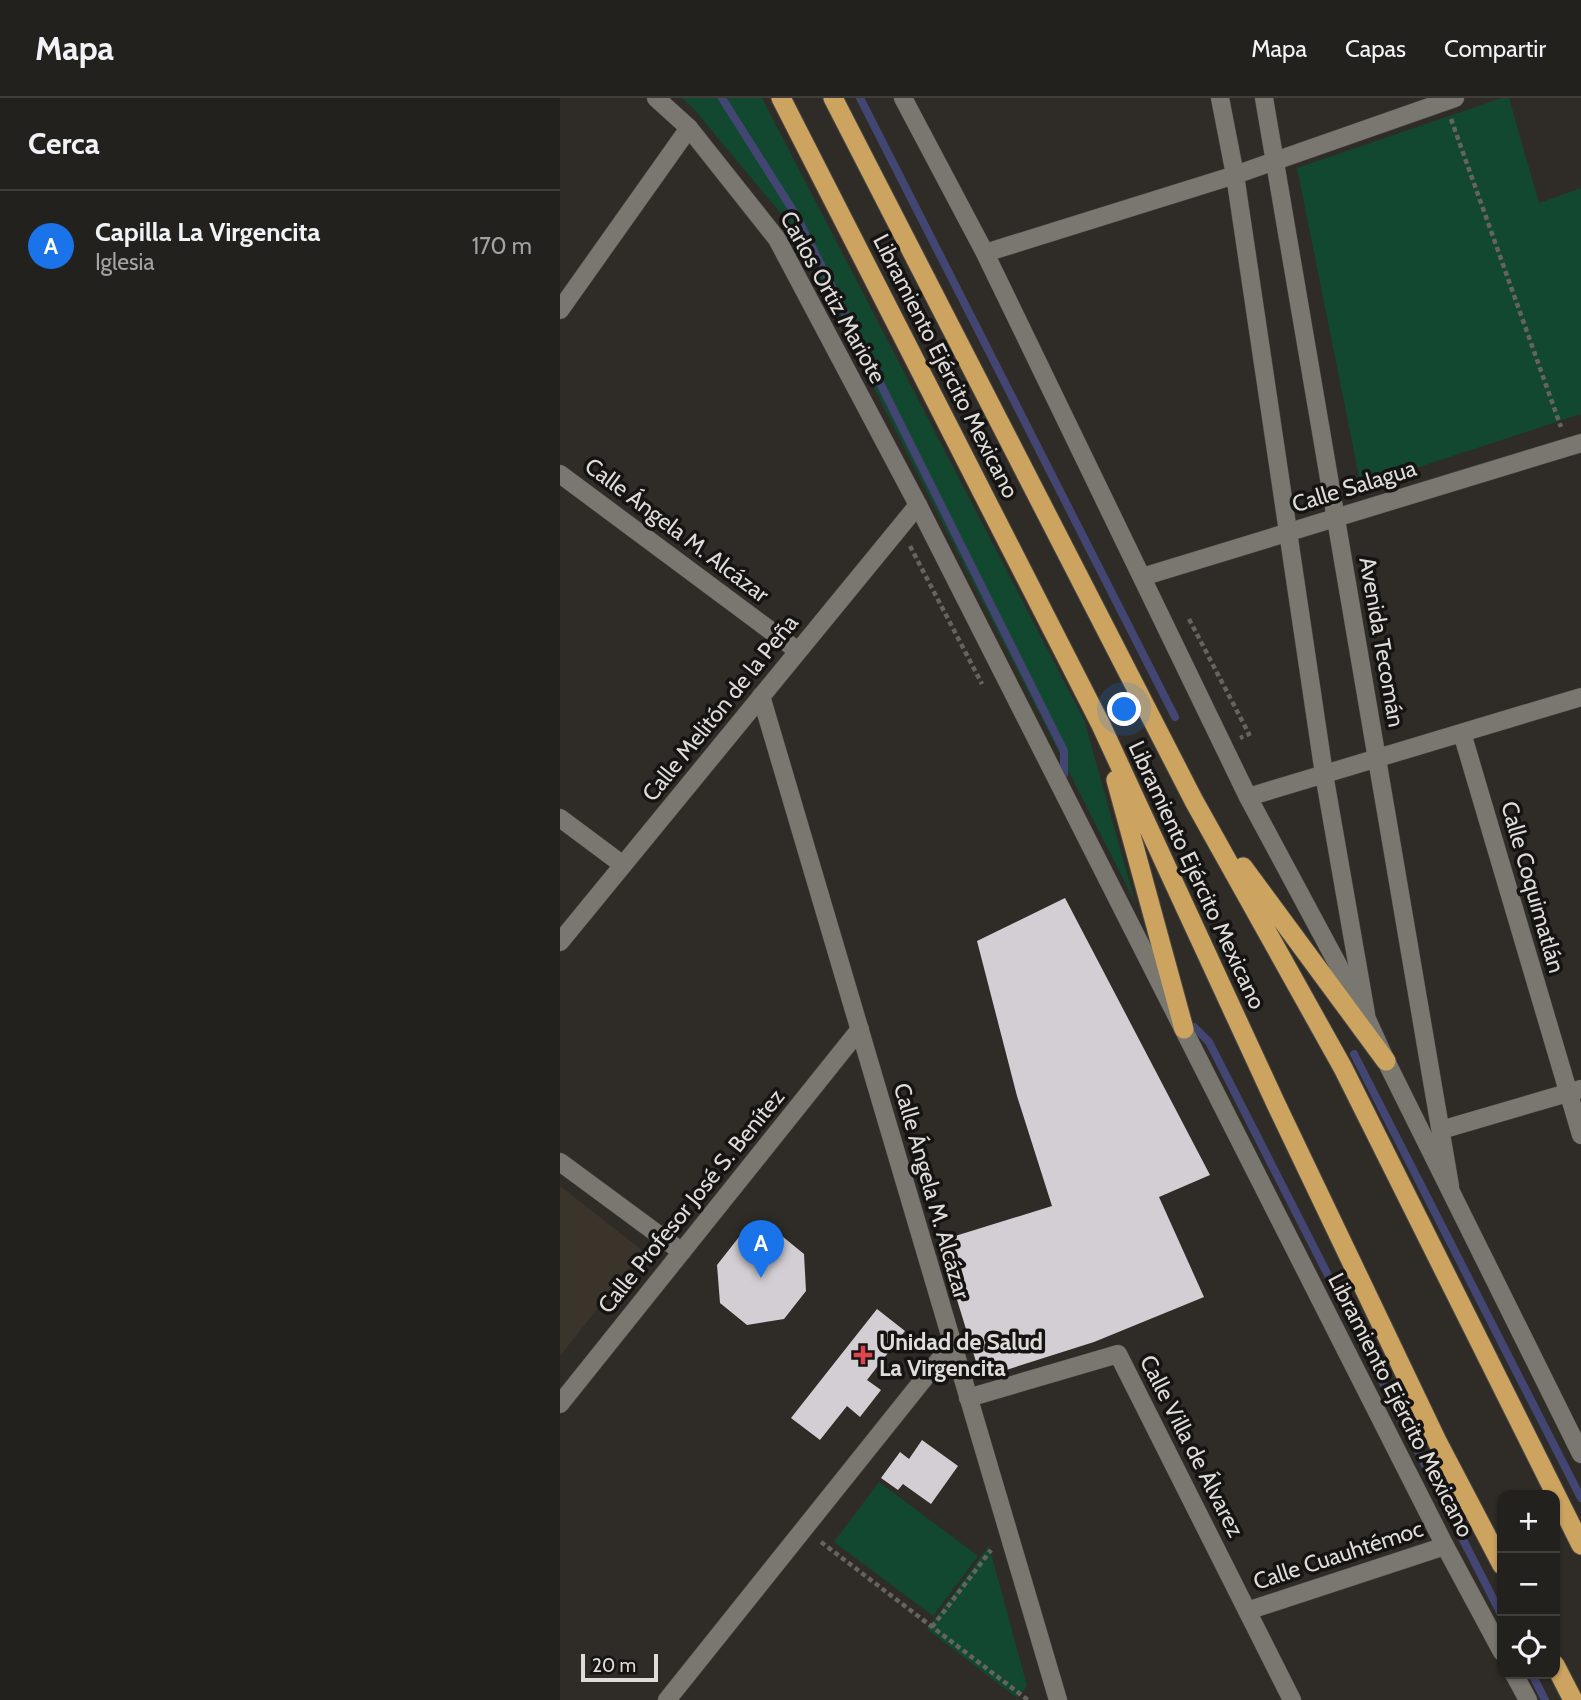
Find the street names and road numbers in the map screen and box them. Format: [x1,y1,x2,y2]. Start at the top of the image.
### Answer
street label: Carlos Ortiz Mariote [774,206,892,388]
street label: Libramiento Ejército Mexicano [867,229,1025,503]
street label: Calle Ángela M. Alcázar [579,451,776,609]
street label: Calle Salagua [1289,454,1419,518]
street label: Avenida Tecomán [1353,555,1411,729]
street label: Calle Melitón de la Peña [636,609,804,807]
street label: Libramiento Ejército Mexicano [1122,736,1272,1014]
street label: Calle Coquimatlán [1495,798,1571,976]
street label: Calle Ángela M. Alcázar [888,1080,977,1303]
street label: Calle Profesor José S. Benítez [592,1083,790,1319]
street label: Libramiento Ejército Mexicano [1322,1268,1480,1542]
street label: Calle Villa de Álvarez [1134,1350,1251,1542]
street label: Calle Cuauhtémoc [1250,1514,1426,1596]

